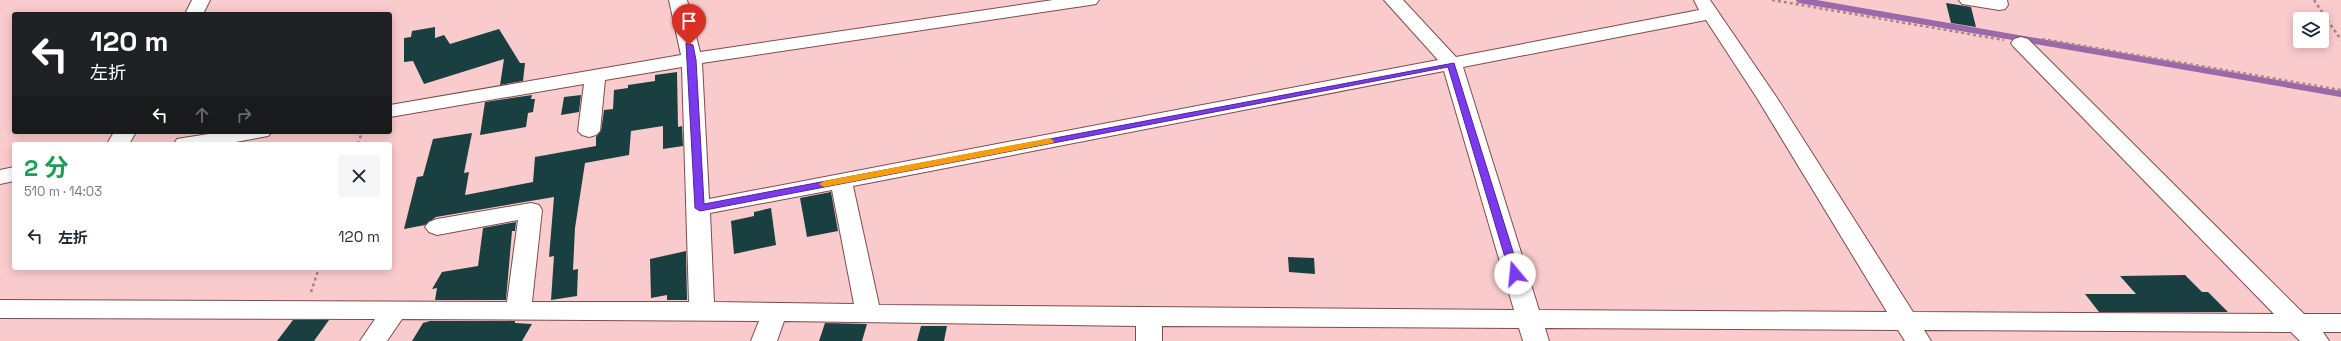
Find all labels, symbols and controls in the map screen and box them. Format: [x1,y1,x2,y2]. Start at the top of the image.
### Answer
pin [672,4,706,45]
icon: arrive [678,10,700,32]
map controls [2293,12,2329,48]
button: layers [2293,12,2329,48]
text: 120 m [90,23,168,59]
icon: left [24,28,76,80]
text: 左折 [90,61,126,84]
icon: left [149,104,171,126]
icon: ahead [191,104,213,126]
icon: right [233,104,255,126]
text: 2 分 [24,152,68,183]
button: close [338,155,380,197]
text: 510 m · 14:03 [24,183,102,200]
icon: left [24,225,46,247]
text: 120 m [338,227,380,246]
text: 左折 [58,228,88,247]
position arrow [1494,253,1536,295]

